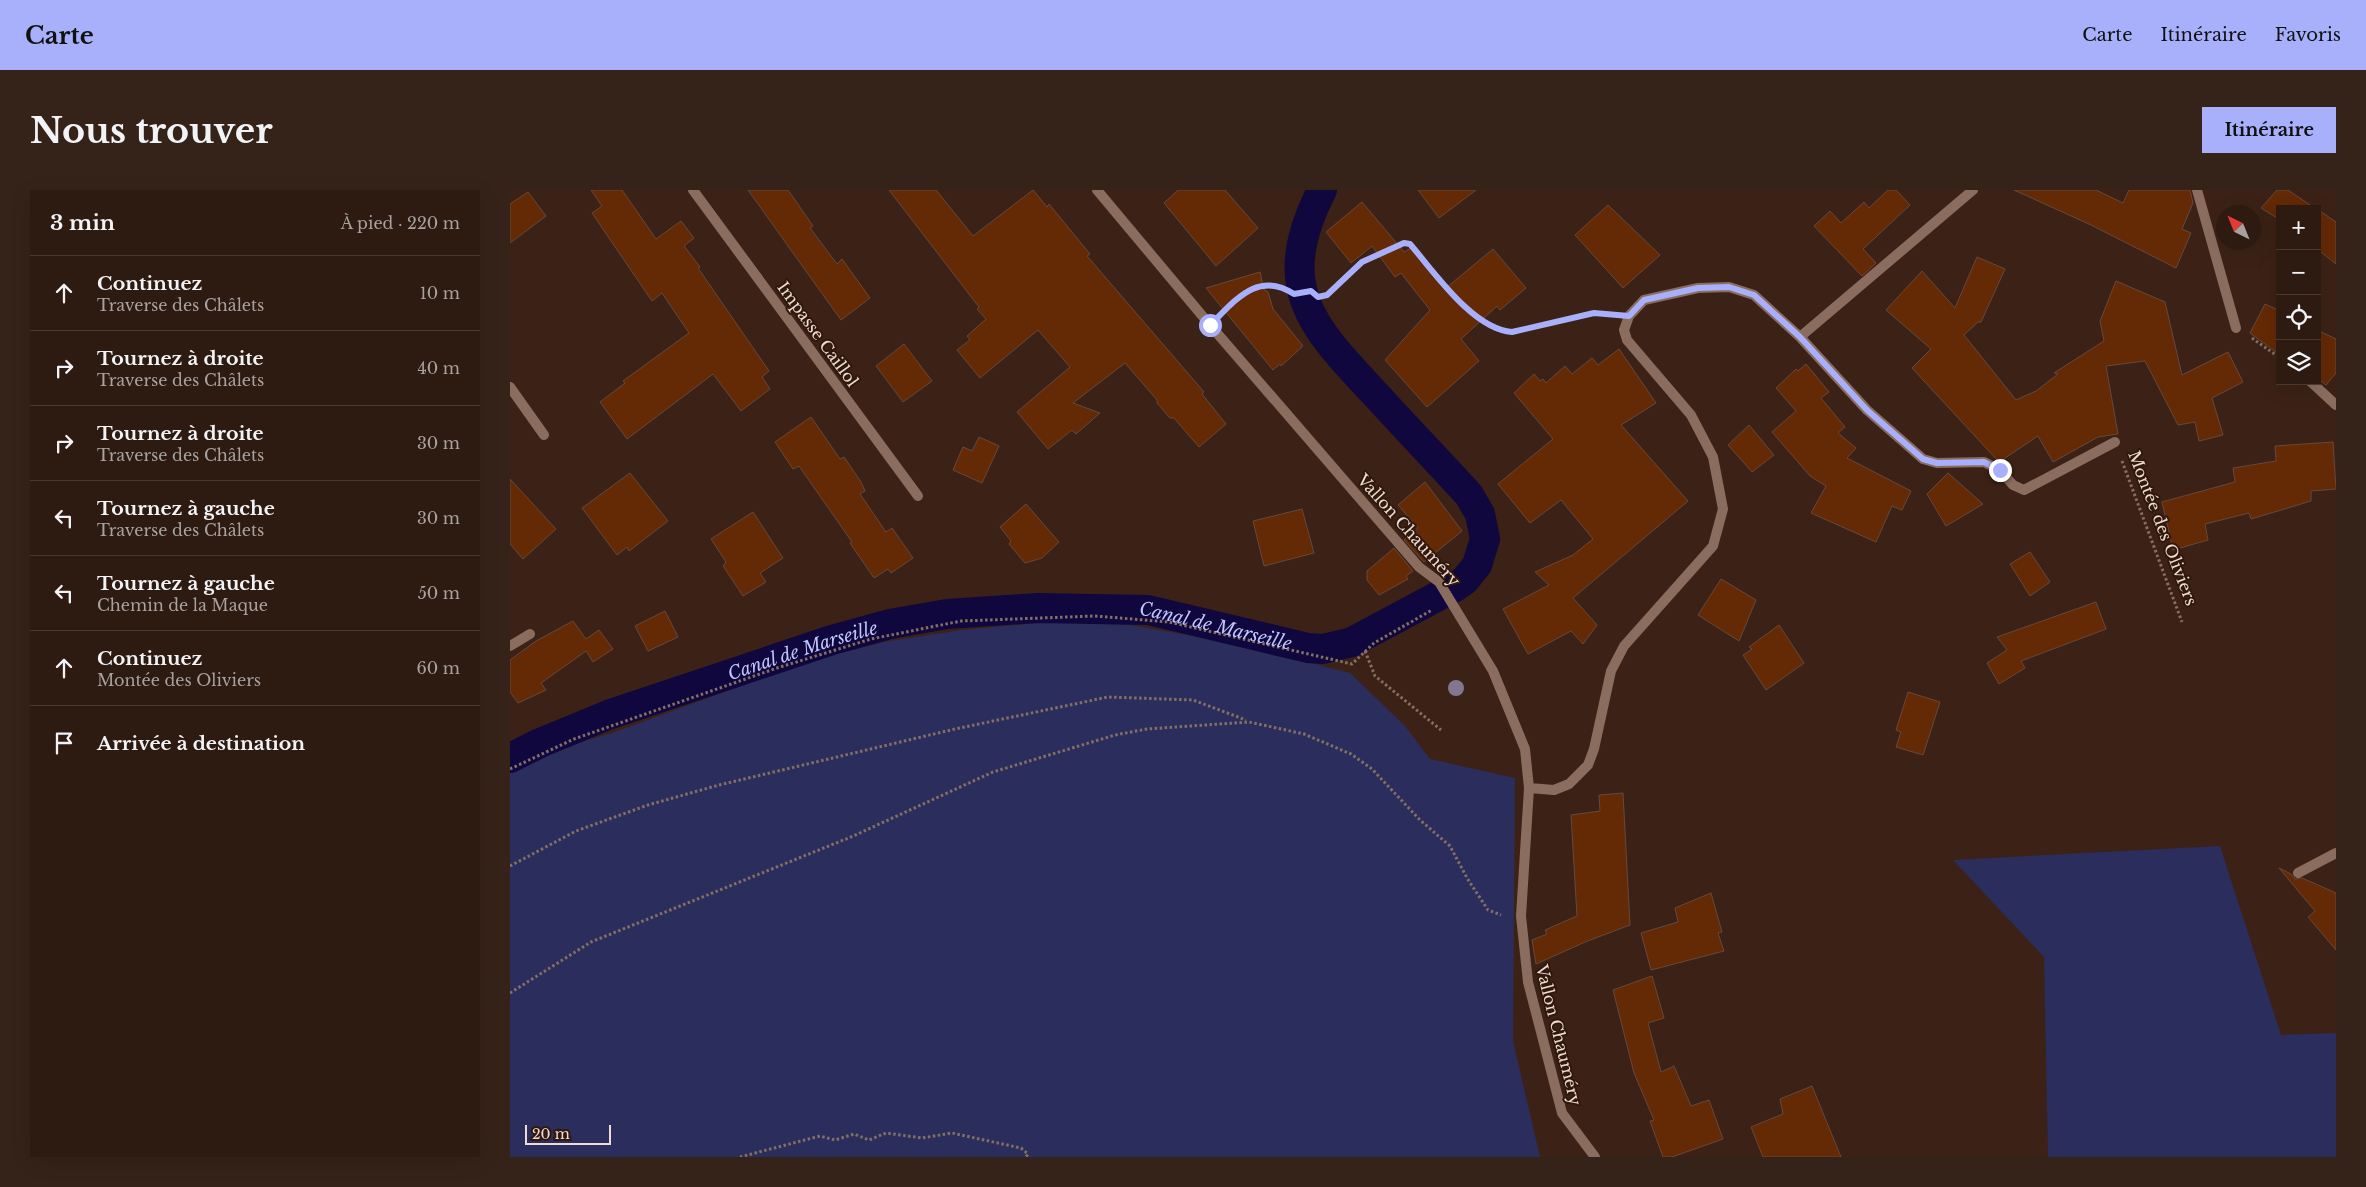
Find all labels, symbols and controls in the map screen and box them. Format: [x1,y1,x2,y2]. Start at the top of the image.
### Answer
text: Carte [25,21,94,50]
text: Carte [2082,24,2132,46]
text: Itinéraire [2160,24,2247,46]
text: Favoris [2275,24,2341,46]
button: Itinéraire [2202,107,2336,153]
text: Nous trouver [30,109,273,152]
north arrow [2216,205,2261,250]
map controls [2276,205,2321,385]
button: + [2276,205,2321,250]
text: 3 min [50,210,115,236]
text: À pied · 220 m [341,213,460,233]
button: − [2276,250,2321,295]
text: Continuez [97,272,202,295]
street label: Impasse Caillol [773,278,863,390]
icon: ahead [50,279,78,307]
text: 10 m [420,283,460,303]
text: Traverse des Châlets [97,295,264,315]
button: locate [2276,295,2321,340]
route start [1199,314,1222,337]
button: layers [2276,340,2321,385]
text: Tournez à droite [97,347,264,370]
icon: right [50,354,78,382]
text: 40 m [417,358,460,378]
text: Traverse des Châlets [97,370,264,390]
text: Tournez à droite [97,422,264,445]
icon: right [50,429,78,457]
text: 30 m [417,433,460,453]
text: Traverse des Châlets [97,445,264,465]
street label: Montée des Oliviers [2124,448,2202,608]
route end [1989,459,2012,482]
street label: Vallon Chauméry [1353,469,1465,591]
text: Tournez à gauche [97,497,275,520]
icon: left [50,504,78,532]
text: 30 m [417,508,460,528]
text: Traverse des Châlets [97,520,264,540]
text: Tournez à gauche [97,572,275,595]
icon: left [50,579,78,607]
text: 50 m [418,583,460,603]
text: Chemin de la Maque [97,595,268,615]
water label: Canal de Marseille [1139,599,1294,655]
water label: Canal de Marseille [725,617,880,685]
text: Continuez [97,647,202,670]
icon: ahead [50,654,78,682]
text: 60 m [417,658,460,678]
text: Montée des Oliviers [97,670,261,690]
icon: arrive [50,729,78,757]
text: Arrivée à destination [97,732,305,755]
street label: Vallon Chauméry [1532,962,1586,1108]
scale bar [525,1122,611,1145]
text: 20 m [532,1125,570,1143]

